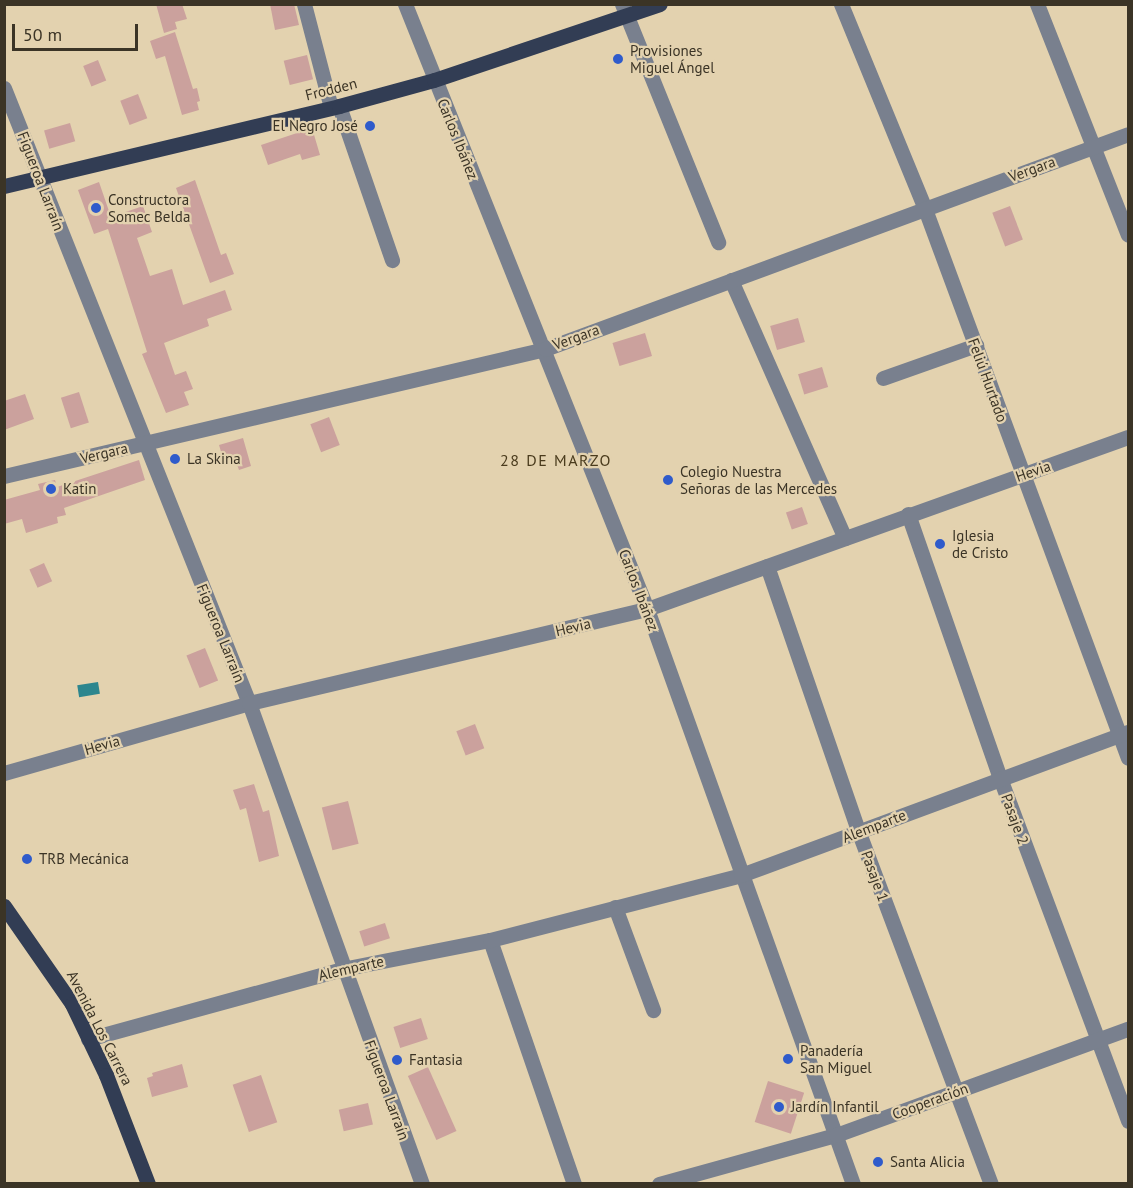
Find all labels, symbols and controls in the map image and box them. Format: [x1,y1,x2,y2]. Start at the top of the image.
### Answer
scale bar [15,12,141,50]
text: 50 m [23,23,62,46]
place label: Provisiones Miguel Ángel [630,41,715,76]
marker: Provisiones Miguel Ángel [611,52,625,66]
street label: Frodden [303,74,359,104]
street label: Carlos Ibáñez [434,96,482,182]
place label: El Negro José [272,117,358,135]
marker: El Negro José [363,119,377,133]
street label: Figueroa Larraín [14,129,68,233]
street label: Vergara [1006,152,1058,186]
place label: Constructora Somec Belda [108,190,191,225]
marker: Constructora Somec Belda [89,201,103,215]
street label: Vergara [550,320,602,354]
street label: Feliú Hurtado [964,335,1012,425]
street label: Vergara [78,439,130,467]
place label: La Skina [187,450,241,468]
district label: 28 DE MARZO [500,450,612,470]
marker: La Skina [168,452,182,466]
street label: Hevia [1013,457,1053,485]
place label: Colegio Nuestra Señoras de las Mercedes [680,462,837,497]
marker: Colegio Nuestra Señoras de las Mercedes [661,473,675,487]
place label: Katin [63,480,96,498]
marker: Katin [44,482,58,496]
place label: Iglesia de Cristo [952,526,1008,561]
marker: Iglesia de Cristo [933,537,947,551]
street label: Carlos Ibáñez [615,547,663,633]
street label: Figueroa Larraín [193,581,249,685]
street label: Hevia [553,614,593,640]
street label: Hevia [82,731,122,759]
street label: Pasaje 2 [998,791,1032,847]
street label: Alemparte [840,806,908,846]
street label: Pasaje 1 [858,848,892,904]
place label: TRB Mecánica [39,850,129,868]
marker: TRB Mecánica [20,852,34,866]
street label: Alemparte [317,952,385,984]
street label: Avenida Los Carrera [63,968,137,1088]
street label: Figueroa Larraín [361,1038,413,1142]
place label: Panadería San Miguel [800,1041,872,1076]
place label: Fantasia [409,1051,463,1069]
marker: Panadería San Miguel [781,1052,795,1066]
marker: Fantasia [390,1053,404,1067]
street label: Cooperación [890,1079,970,1123]
place label: Jardín Infantil [791,1098,879,1116]
marker: Jardín Infantil [772,1100,786,1114]
place label: Santa Alicia [890,1153,966,1171]
marker: Santa Alicia [871,1155,885,1169]

